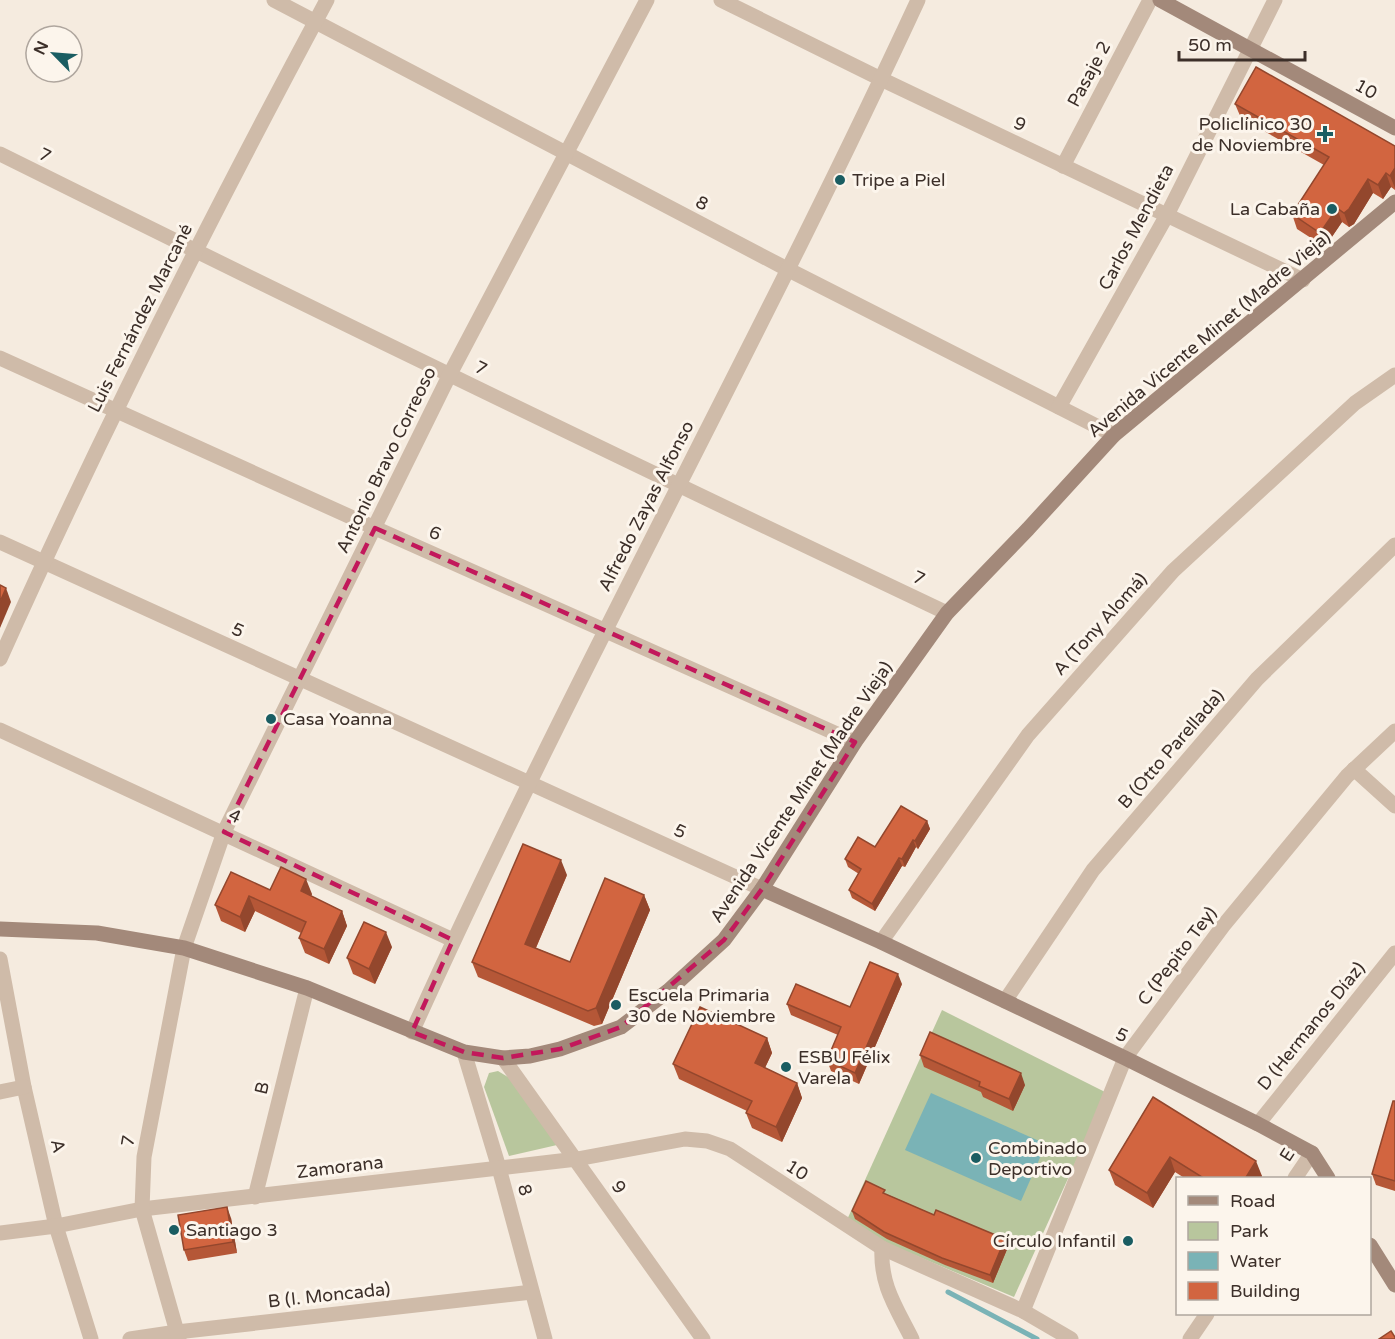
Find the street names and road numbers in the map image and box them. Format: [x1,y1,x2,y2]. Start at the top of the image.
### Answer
street label: Pasaje 2 [1063,37,1115,111]
street label: 10 [1351,74,1381,104]
street label: 9 [1010,112,1030,136]
street label: 7 [35,143,55,167]
street label: Carlos Mendieta [1094,160,1178,294]
street label: 8 [692,191,712,215]
street label: Luis Fernández Marcané [83,220,197,416]
street label: Avenida Vicente Minet (Madre Vieja) [1083,226,1335,442]
street label: 7 [471,356,491,380]
street label: Antonio Bravo Correoso [331,363,441,557]
street label: Alfredo Zayas Alfonso [593,417,699,595]
street label: 6 [425,521,445,545]
street label: 7 [909,566,929,590]
street label: A (Tony Alomá) [1048,568,1152,680]
street label: 5 [228,618,248,642]
street label: Avenida Vicente Minet (Madre Vieja) [705,657,897,927]
street label: B (Otto Parellada) [1113,685,1229,813]
street label: 4 [225,804,245,828]
street label: 5 [670,819,690,843]
street label: C (Pepito Tey) [1133,902,1221,1010]
street label: D (Hermanos Díaz) [1252,957,1370,1095]
street label: 5 [1112,1023,1132,1047]
street label: B [250,1079,274,1097]
street label: 7 [116,1134,140,1148]
street label: A [46,1137,70,1155]
street label: E [1275,1144,1299,1166]
street label: Zamorana [295,1151,385,1183]
street label: 10 [782,1155,812,1185]
street label: 9 [607,1176,631,1198]
street label: 8 [513,1182,537,1198]
street label: B (I. Moncada) [267,1278,391,1312]

